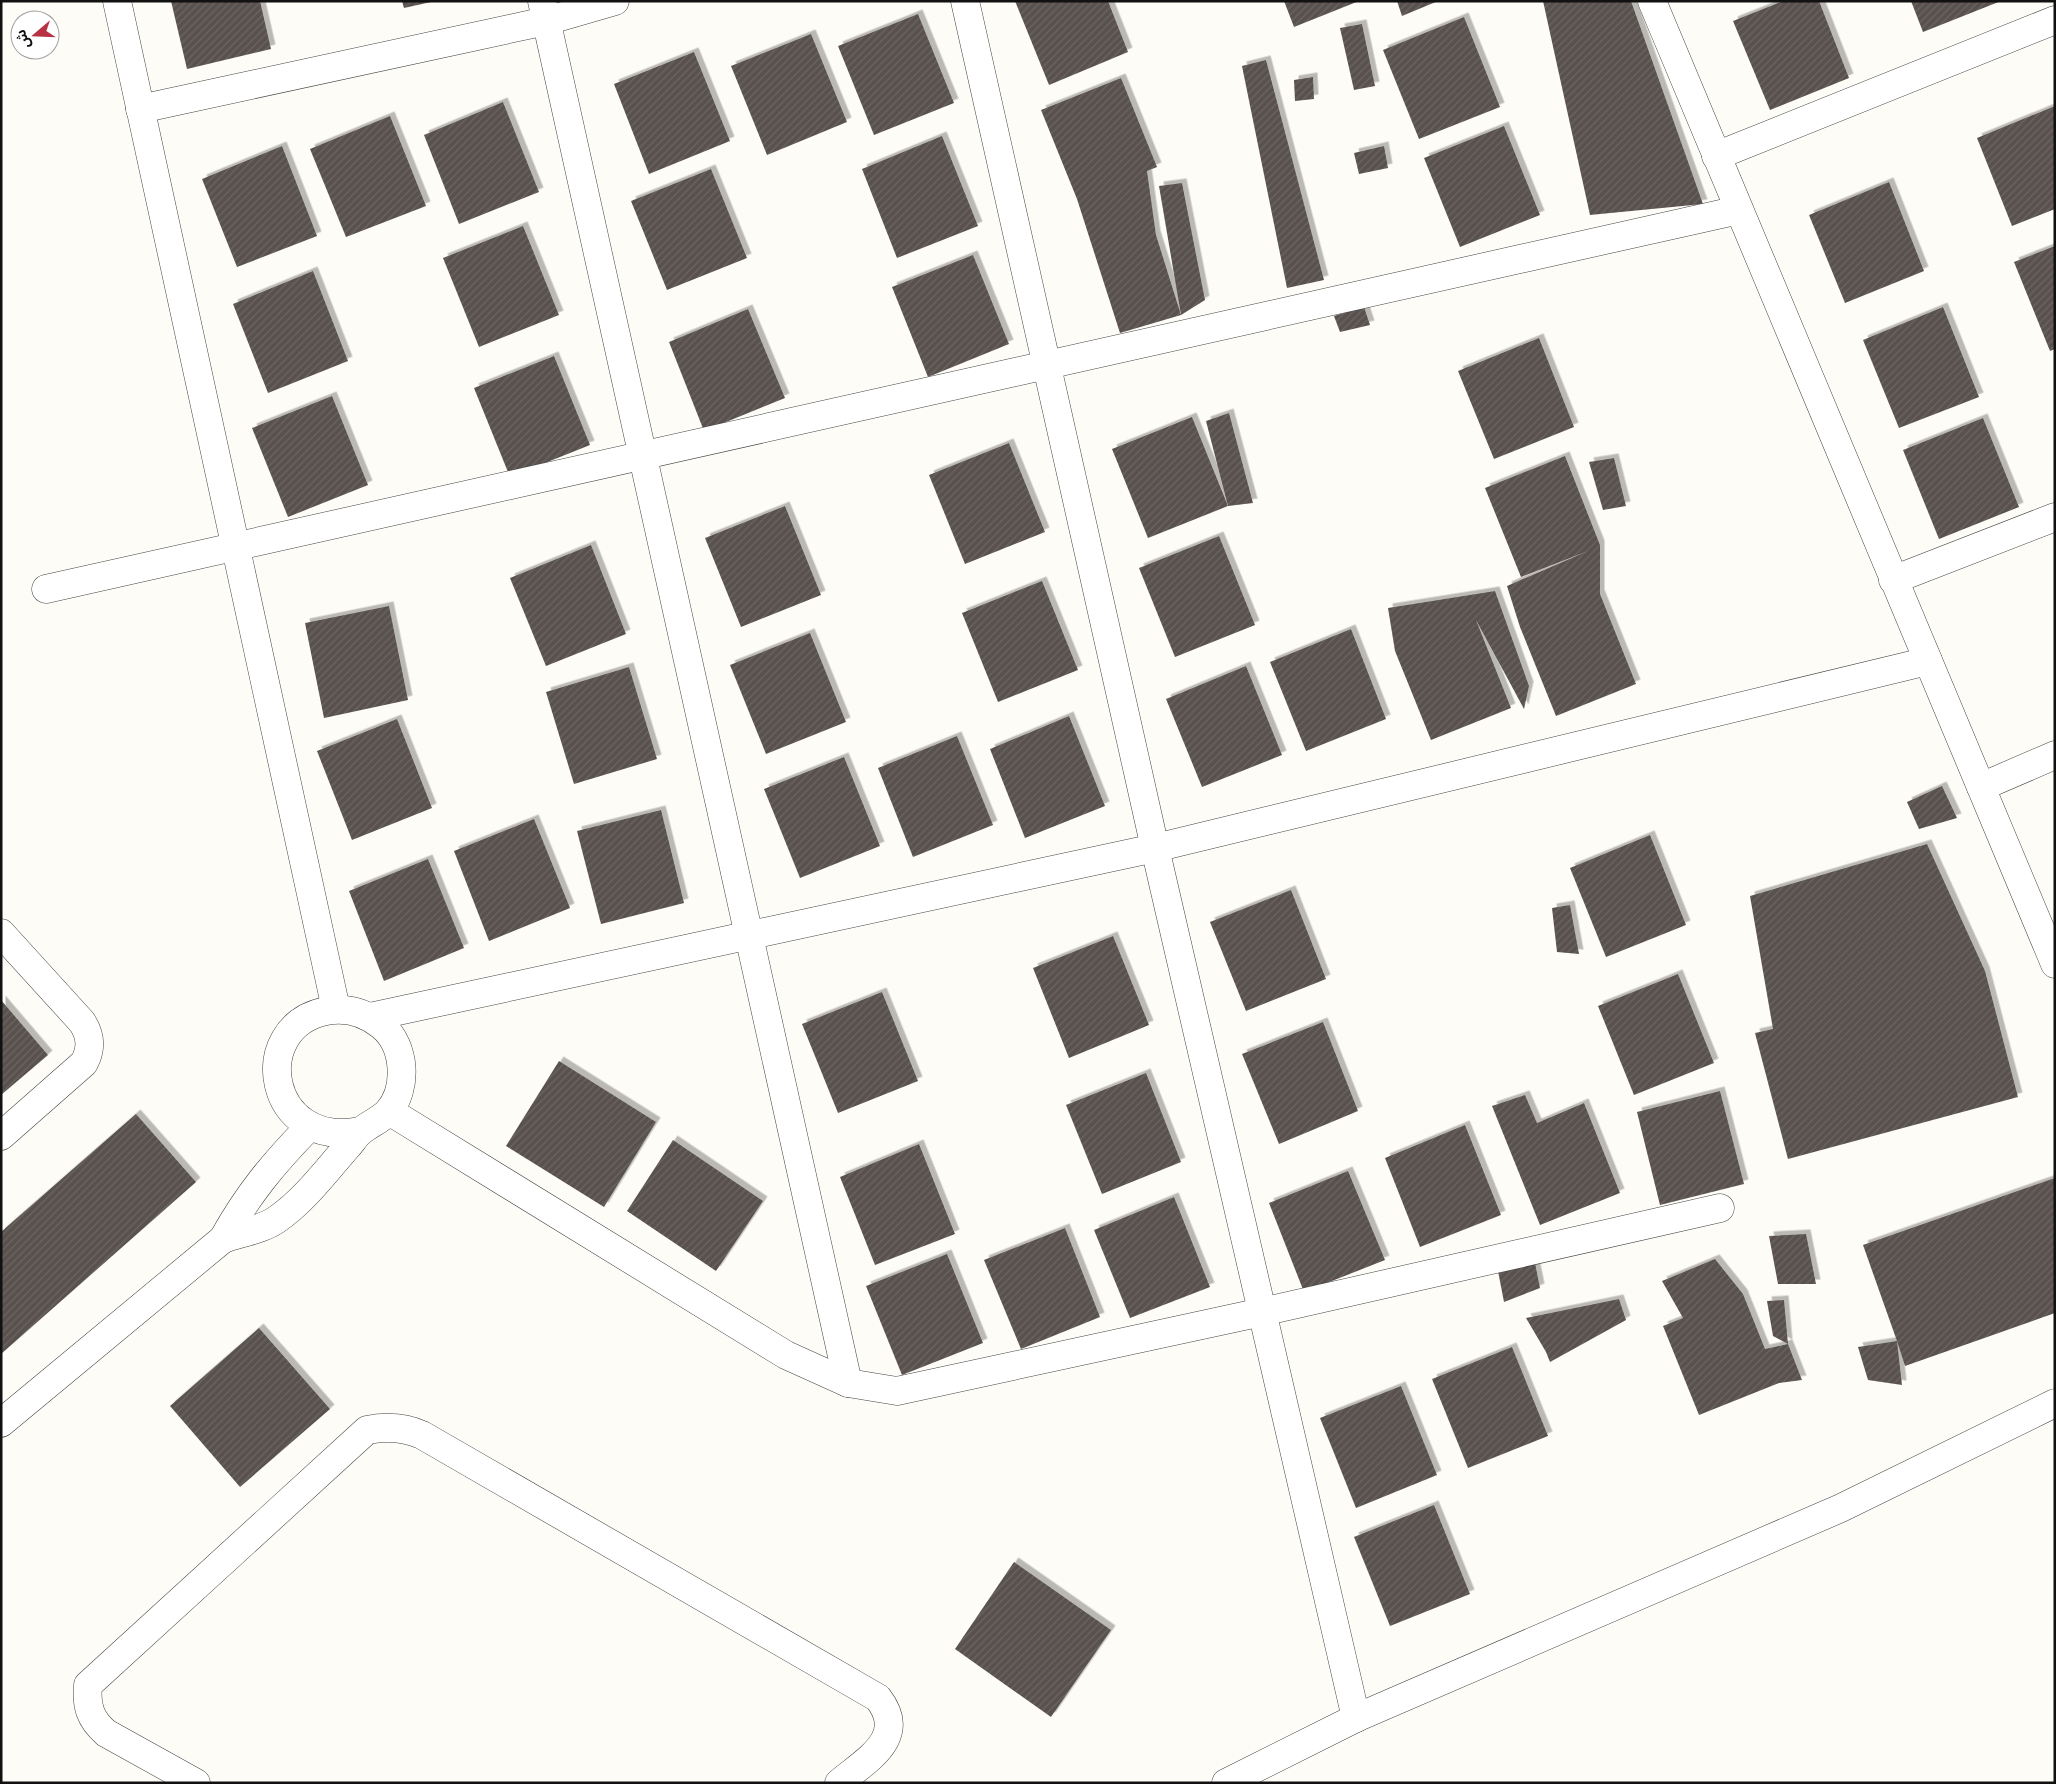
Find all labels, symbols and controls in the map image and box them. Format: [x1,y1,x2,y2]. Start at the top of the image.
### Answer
north arrow [10,10,60,60]
text: ش [11,27,34,51]

